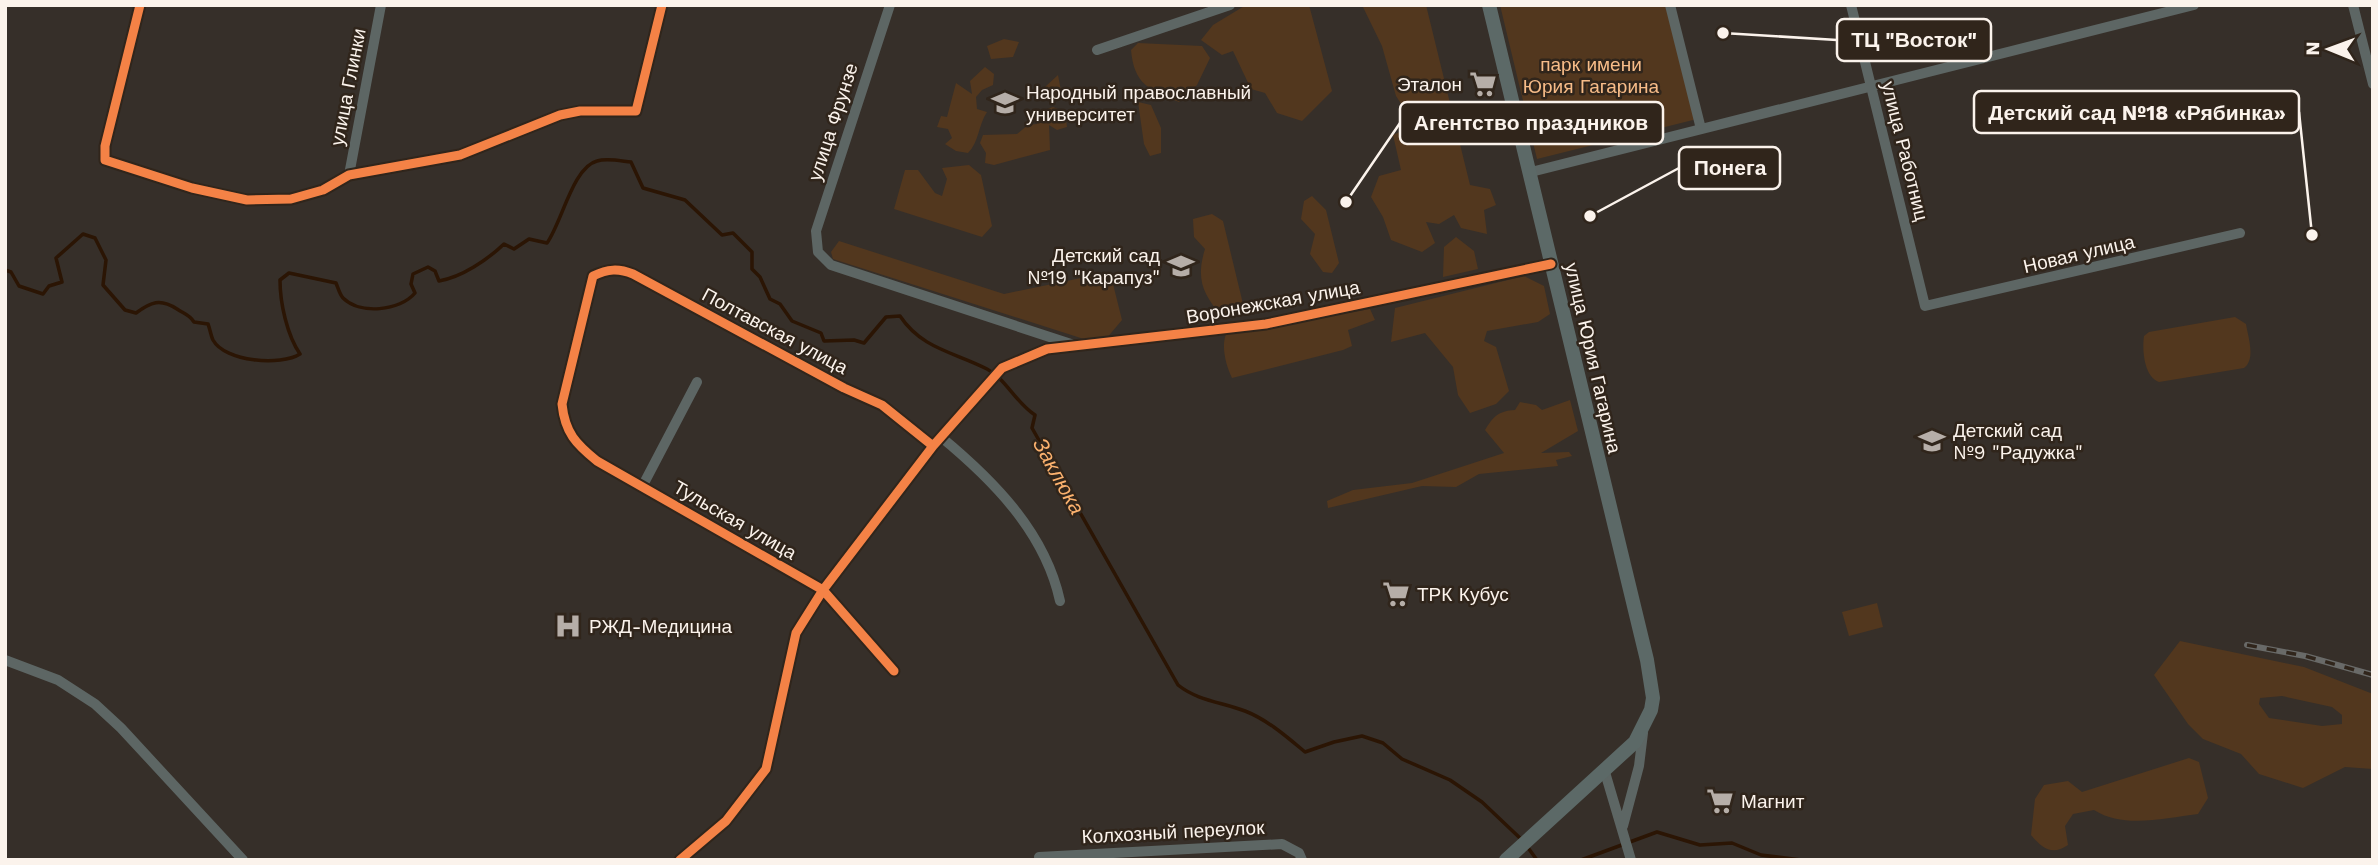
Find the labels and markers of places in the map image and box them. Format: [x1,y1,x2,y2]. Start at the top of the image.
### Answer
callout: ТЦ "Восток" [1837,19,1991,61]
supermarket icon: Эталон [1468,69,1498,99]
place label: Эталон [1397,73,1462,96]
place label: Народный православный университет [1026,81,1251,126]
school or university icon: Народный православный университет [990,88,1020,118]
callout: Детский сад №18 «Рябинка» [1974,91,2299,133]
callout: Агентство праздников [1400,102,1663,144]
callout: Понега [1679,147,1780,189]
place label: Детский сад №19 "Карапуз" [1027,244,1160,289]
school or university icon: Детский сад №19 "Карапуз" [1166,251,1196,281]
place label: Детский cад №9 "Радужка" [1953,419,2083,464]
school or university icon: Детский cад №9 "Радужка" [1917,426,1947,456]
supermarket icon: ТРК Кубус [1381,579,1411,609]
place label: ТРК Кубус [1417,583,1509,606]
hospital icon: РЖД-Медицина [553,611,583,641]
place label: РЖД-Медицина [589,615,732,638]
supermarket icon: Магнит [1705,786,1735,816]
place label: Магнит [1741,790,1805,813]

